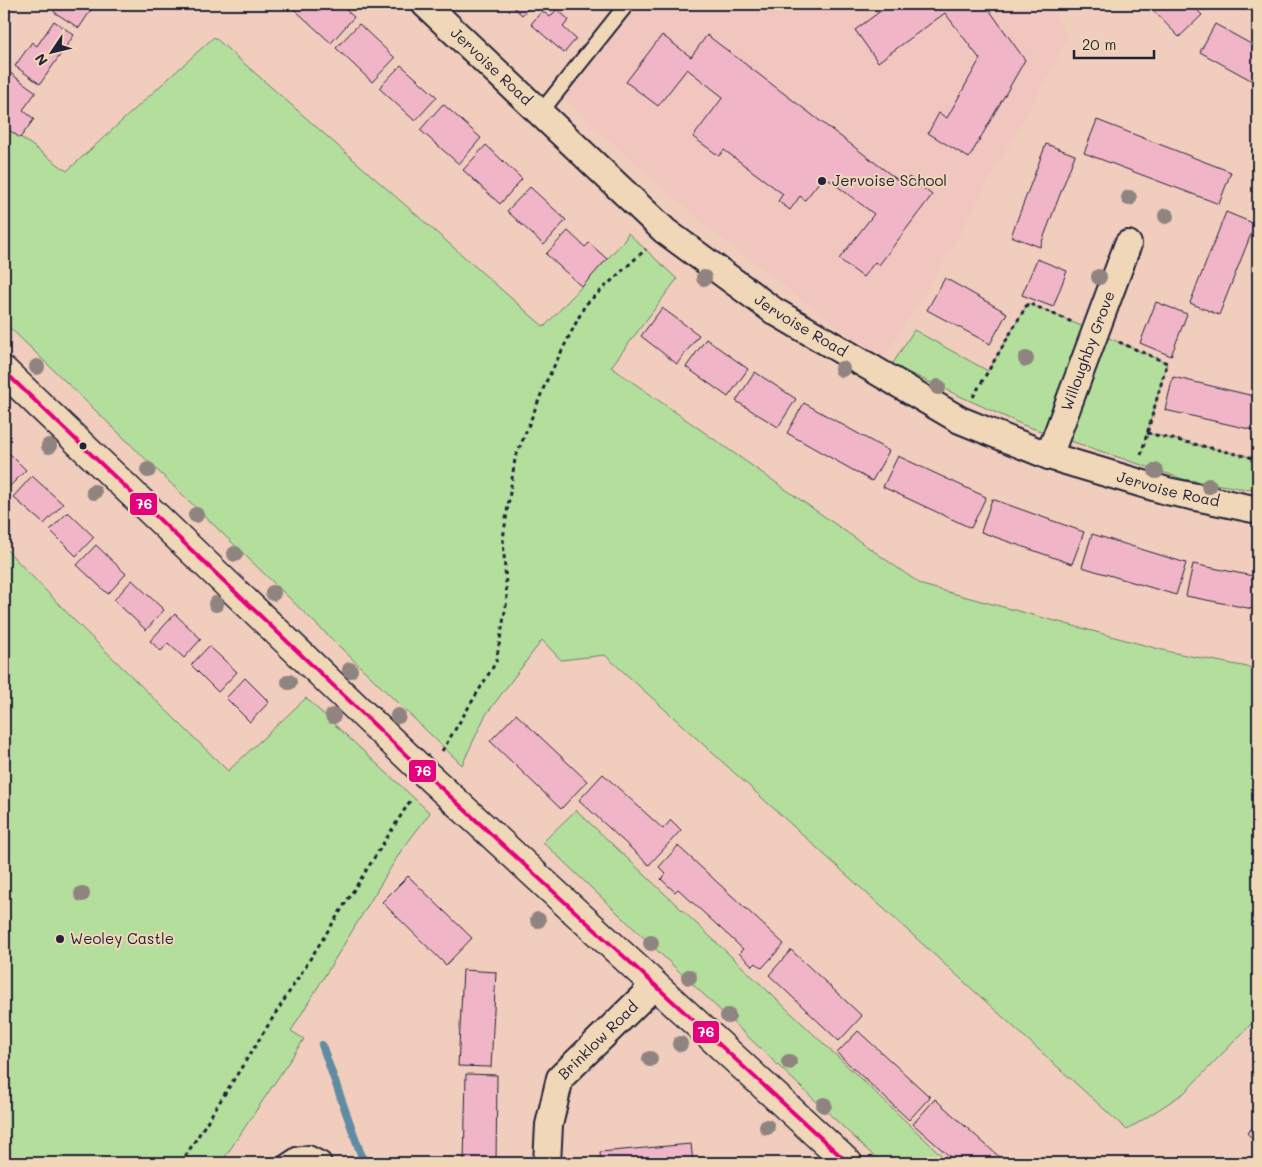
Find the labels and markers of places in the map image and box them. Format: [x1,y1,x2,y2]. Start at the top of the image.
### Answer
place label: Jervoise School [832,170,947,190]
marker: Jervoise School [816,175,828,187]
unlabelled marker [78,441,88,451]
place label: Weoley Castle [70,928,174,948]
marker: Weoley Castle [54,933,66,945]

